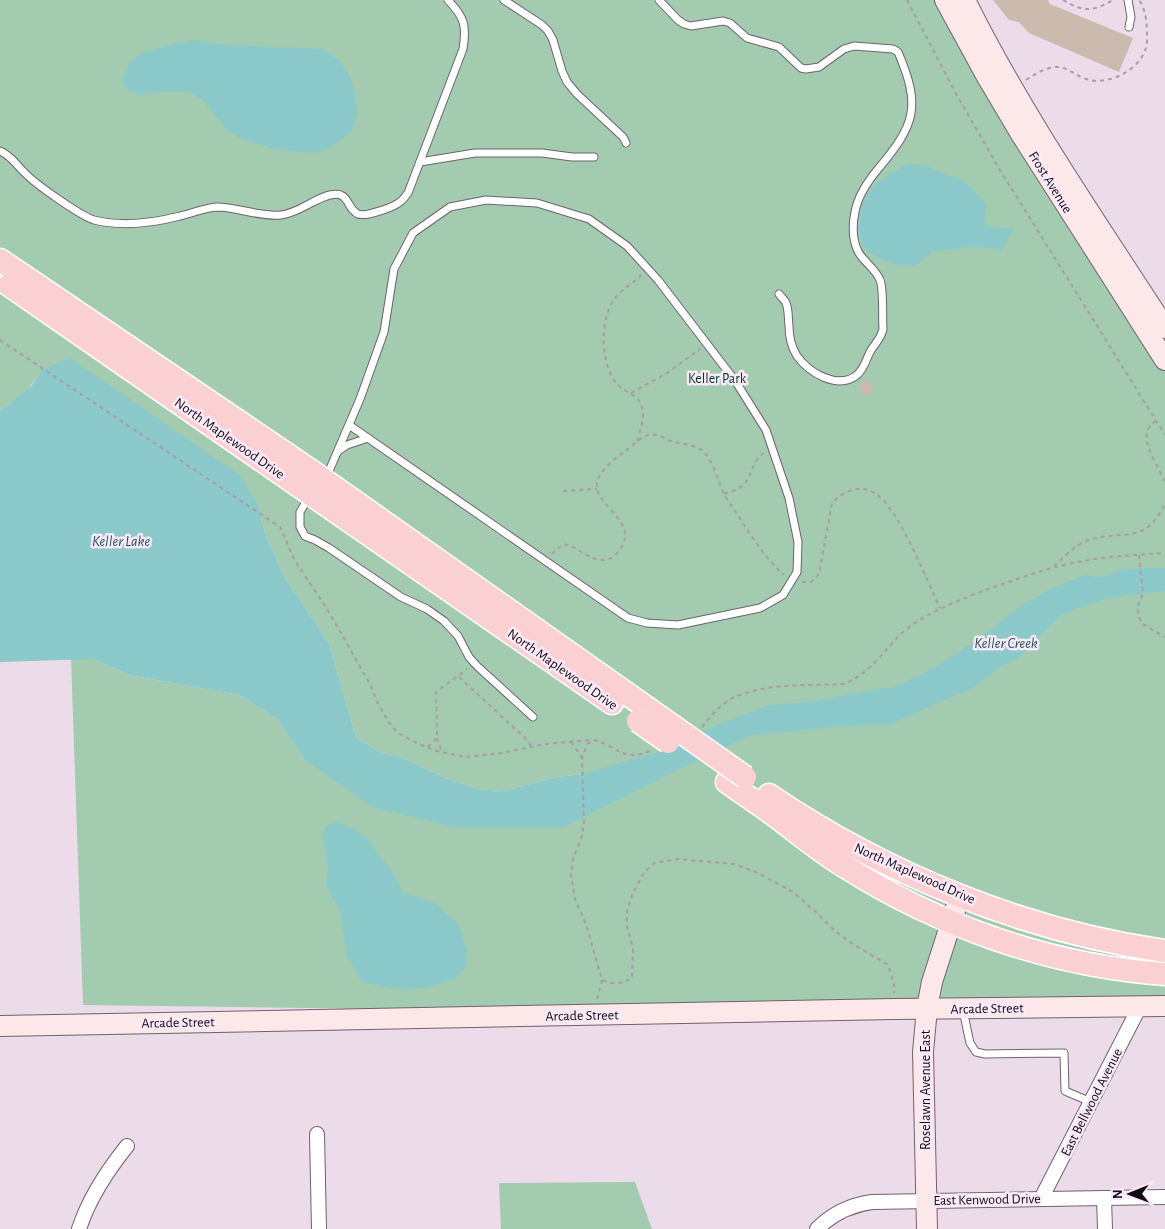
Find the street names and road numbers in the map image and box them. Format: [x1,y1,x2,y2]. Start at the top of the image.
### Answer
street label: Frost Avenue [1026,149,1075,216]
street label: North Maplewood Drive [172,396,287,482]
street label: North Maplewood Drive [505,627,620,713]
street label: North Maplewood Drive [852,841,977,907]
street label: Arcade Street [950,1001,1024,1017]
street label: Arcade Street [545,1008,619,1024]
street label: Arcade Street [141,1015,215,1031]
street label: Roselawn Avenue East [919,1029,933,1150]
street label: East Bellwood Avenue [1059,1046,1125,1159]
street label: East Kenwood Drive [933,1192,1041,1208]

